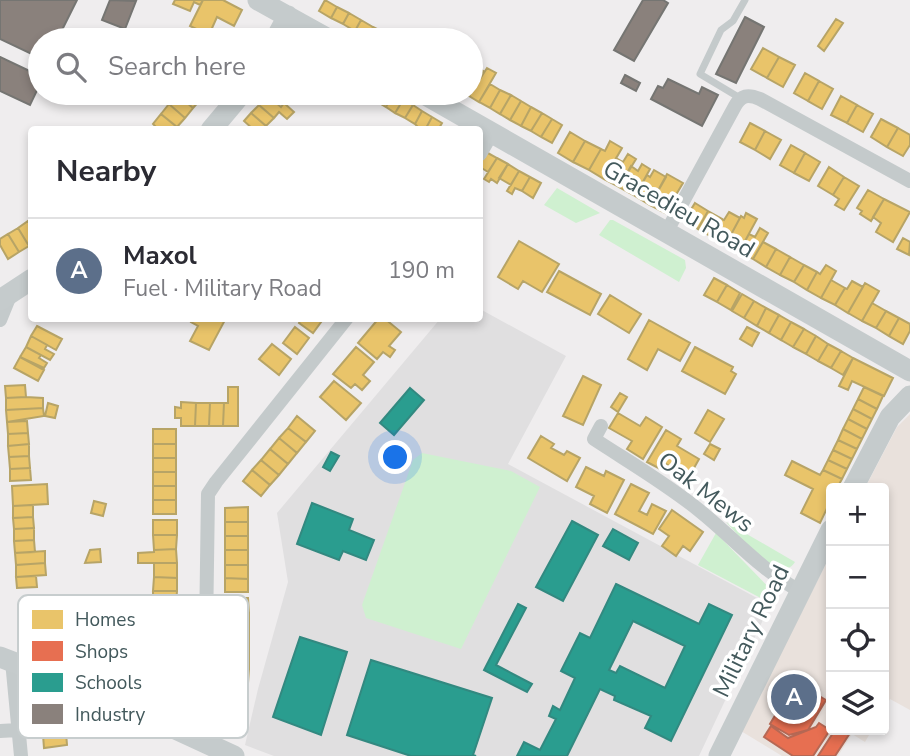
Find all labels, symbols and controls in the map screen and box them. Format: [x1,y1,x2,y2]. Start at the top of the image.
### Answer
search box [28,28,483,105]
icon: search [52,48,90,86]
text: Search here [108,49,246,84]
text: Nearby [56,151,156,192]
street label: Gracedieu Road [597,153,761,265]
text: Maxol [123,238,197,273]
text: A [70,255,88,286]
text: 190 m [388,255,455,286]
text: Fuel · Military Road [123,273,322,304]
your location [378,440,412,474]
street label: Oak Mews [651,444,761,540]
map controls [826,483,889,735]
button: + [826,483,889,546]
button: − [826,546,889,609]
street label: Military Road [705,559,797,703]
legend [18,595,248,738]
text: Homes [75,607,136,633]
button: locate [826,609,889,672]
text: Shops [75,639,128,665]
text: Schools [75,670,142,696]
pin: A [771,671,817,723]
button: layers [826,672,889,735]
text: Industry [75,702,145,728]

